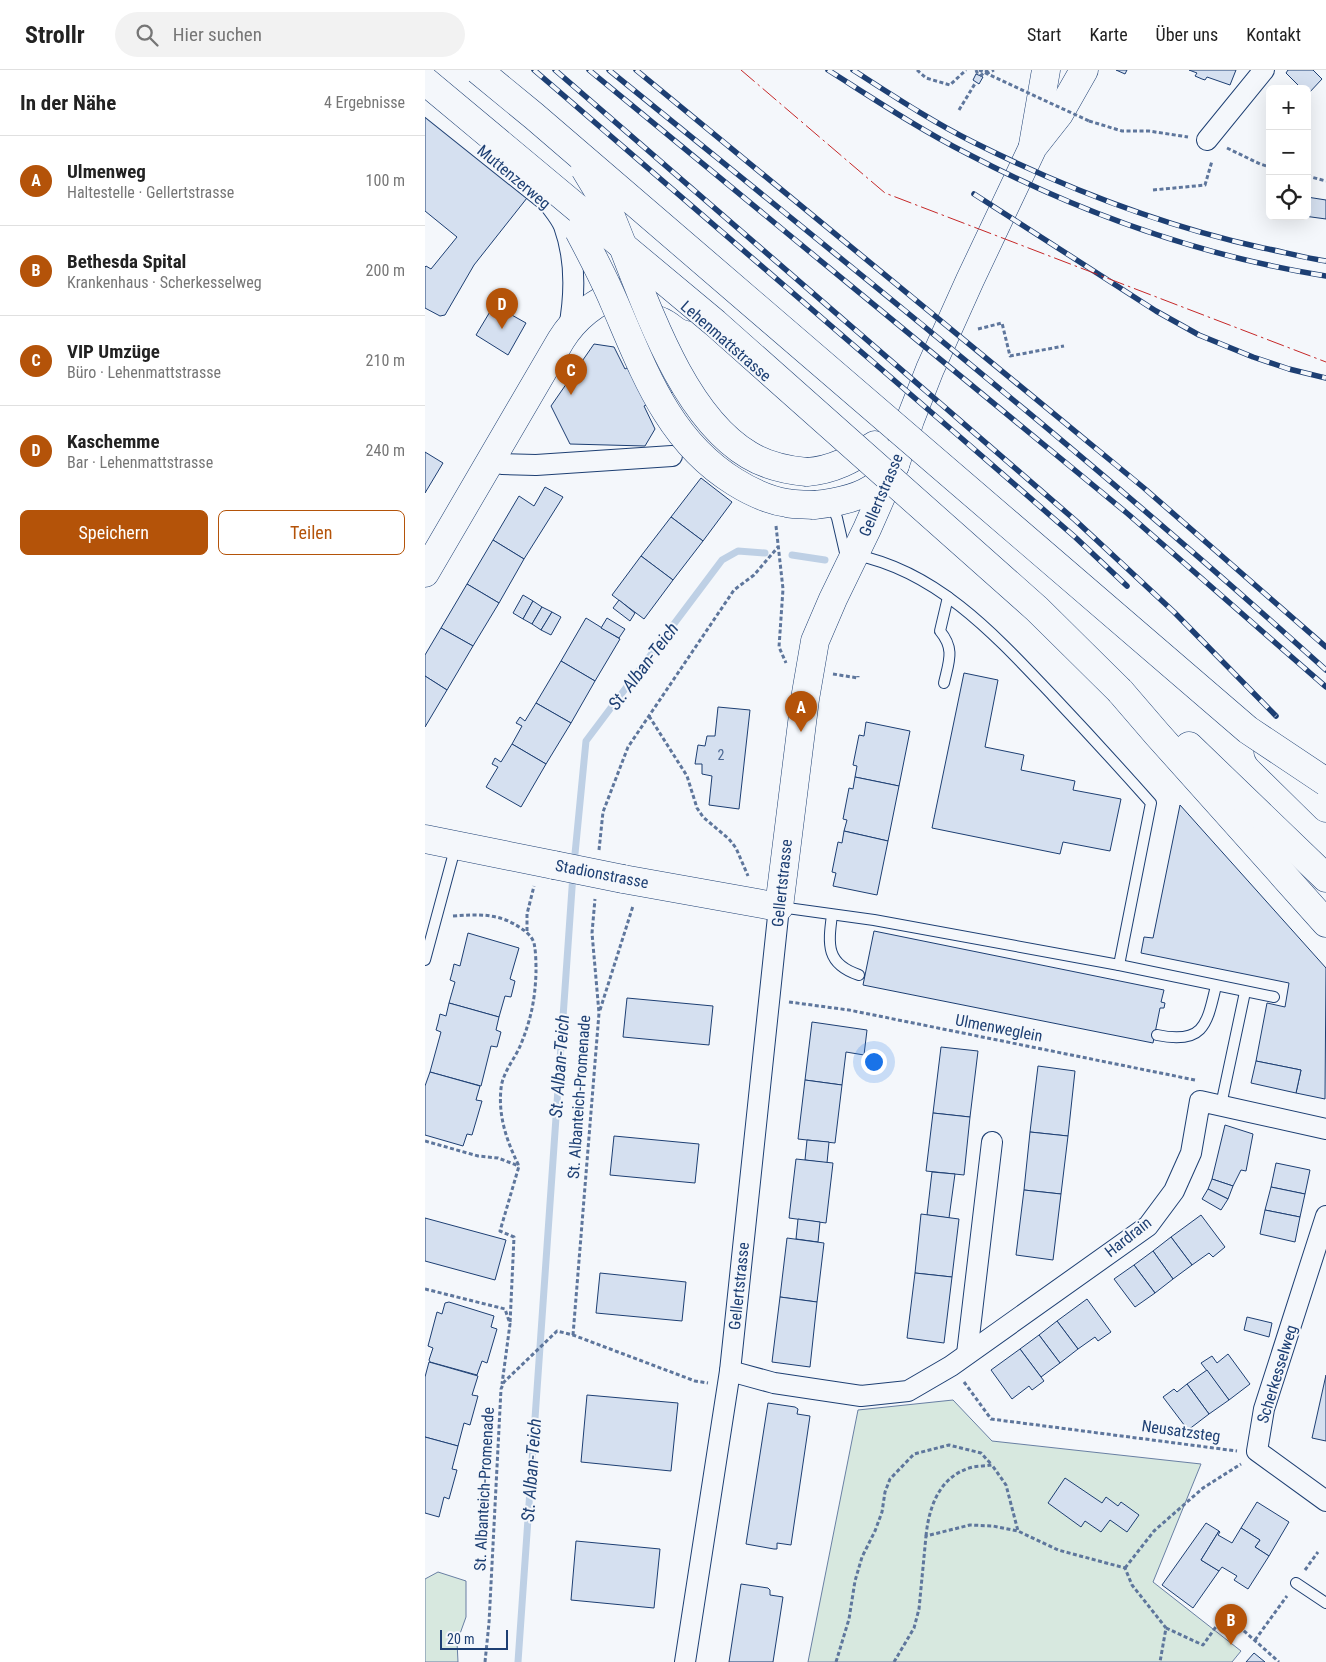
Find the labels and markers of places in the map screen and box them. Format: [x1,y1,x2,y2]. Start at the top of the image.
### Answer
pin: D [486,288,518,329]
pin: C [555,354,587,395]
pin: A [785,691,817,732]
pin: B [1215,1604,1247,1645]

